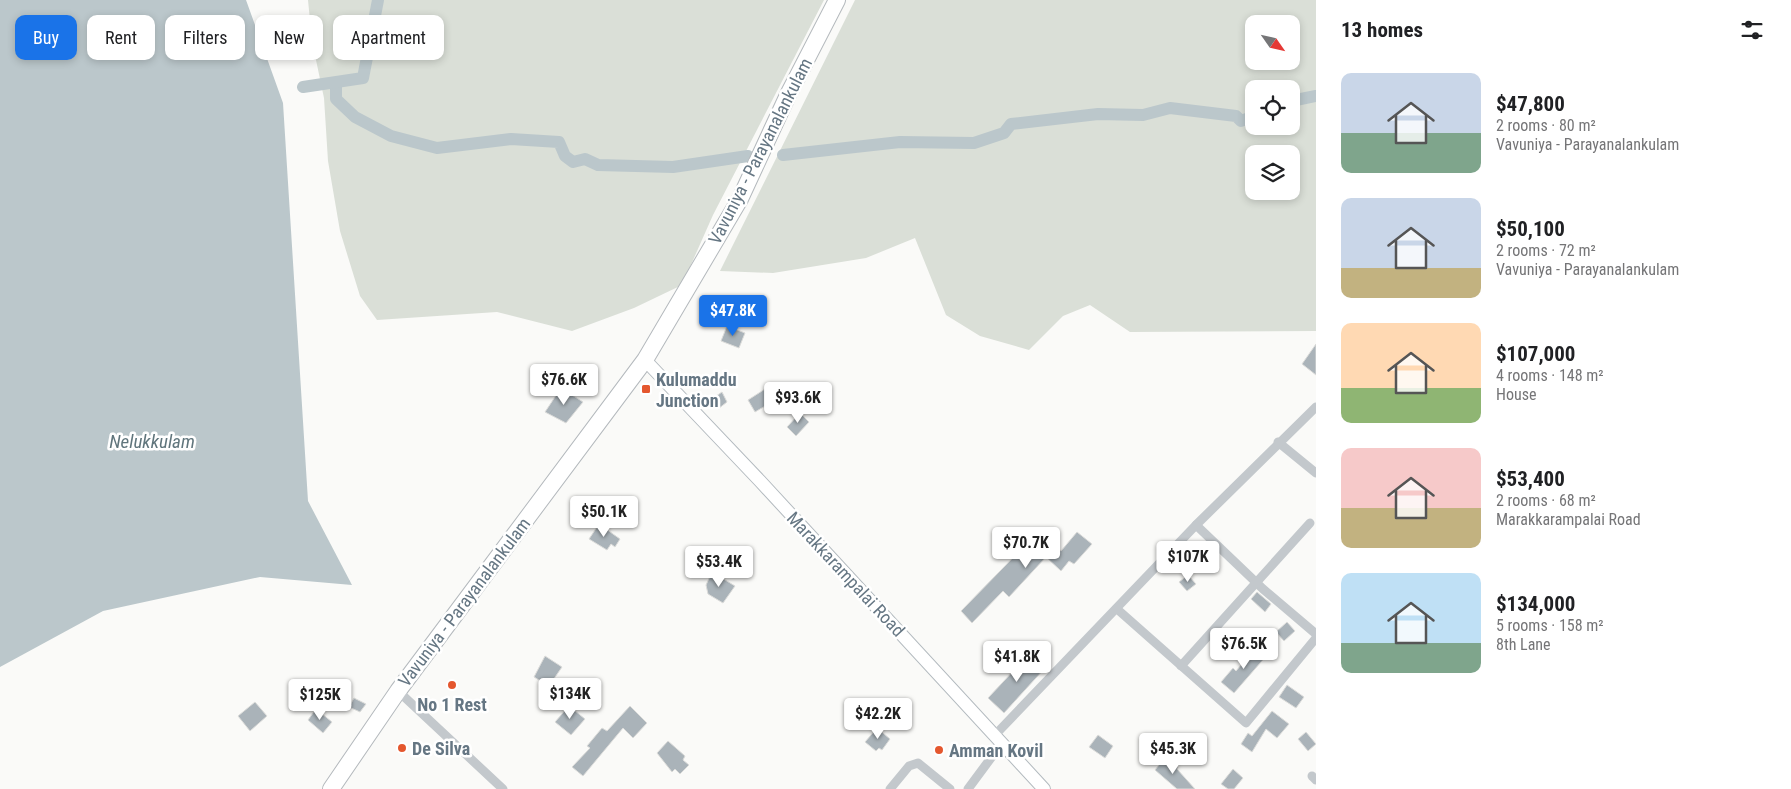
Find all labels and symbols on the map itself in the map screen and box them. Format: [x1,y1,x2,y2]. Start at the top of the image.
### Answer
north arrow [1245,15,1300,70]
street label: Vavuniya - Parayanalankulam [704,54,816,248]
pin: $47.8K [692,294,774,337]
pin: $76.6K [523,364,605,406]
place label: Kulumaddu Junction [656,369,737,411]
pin: $93.6K [757,382,839,424]
marker: Kulumaddu Junction [640,383,652,395]
water label: Nelukkulam [109,430,195,453]
pin: $50.1K [563,496,645,538]
street label: Marakkarampalai Road [783,507,909,641]
street label: Vavuniya - Parayanalankulam [394,513,534,691]
pin: $70.7K [985,526,1067,569]
pin: $107K [1153,540,1223,583]
pin: $53.4K [678,546,760,588]
pin: $76.5K [1203,628,1285,670]
pin: $41.8K [976,640,1058,683]
pin: $125K [285,678,355,721]
pin: $134K [535,678,605,720]
marker: No 1 Rest [446,679,458,691]
place label: No 1 Rest [417,694,487,715]
pin: $42.2K [837,698,919,740]
pin: $45.3K [1132,732,1214,775]
place label: De Silva [412,738,470,759]
place label: Amman Kovil [949,740,1043,761]
marker: De Silva [396,742,408,754]
marker: Amman Kovil [933,744,945,756]

